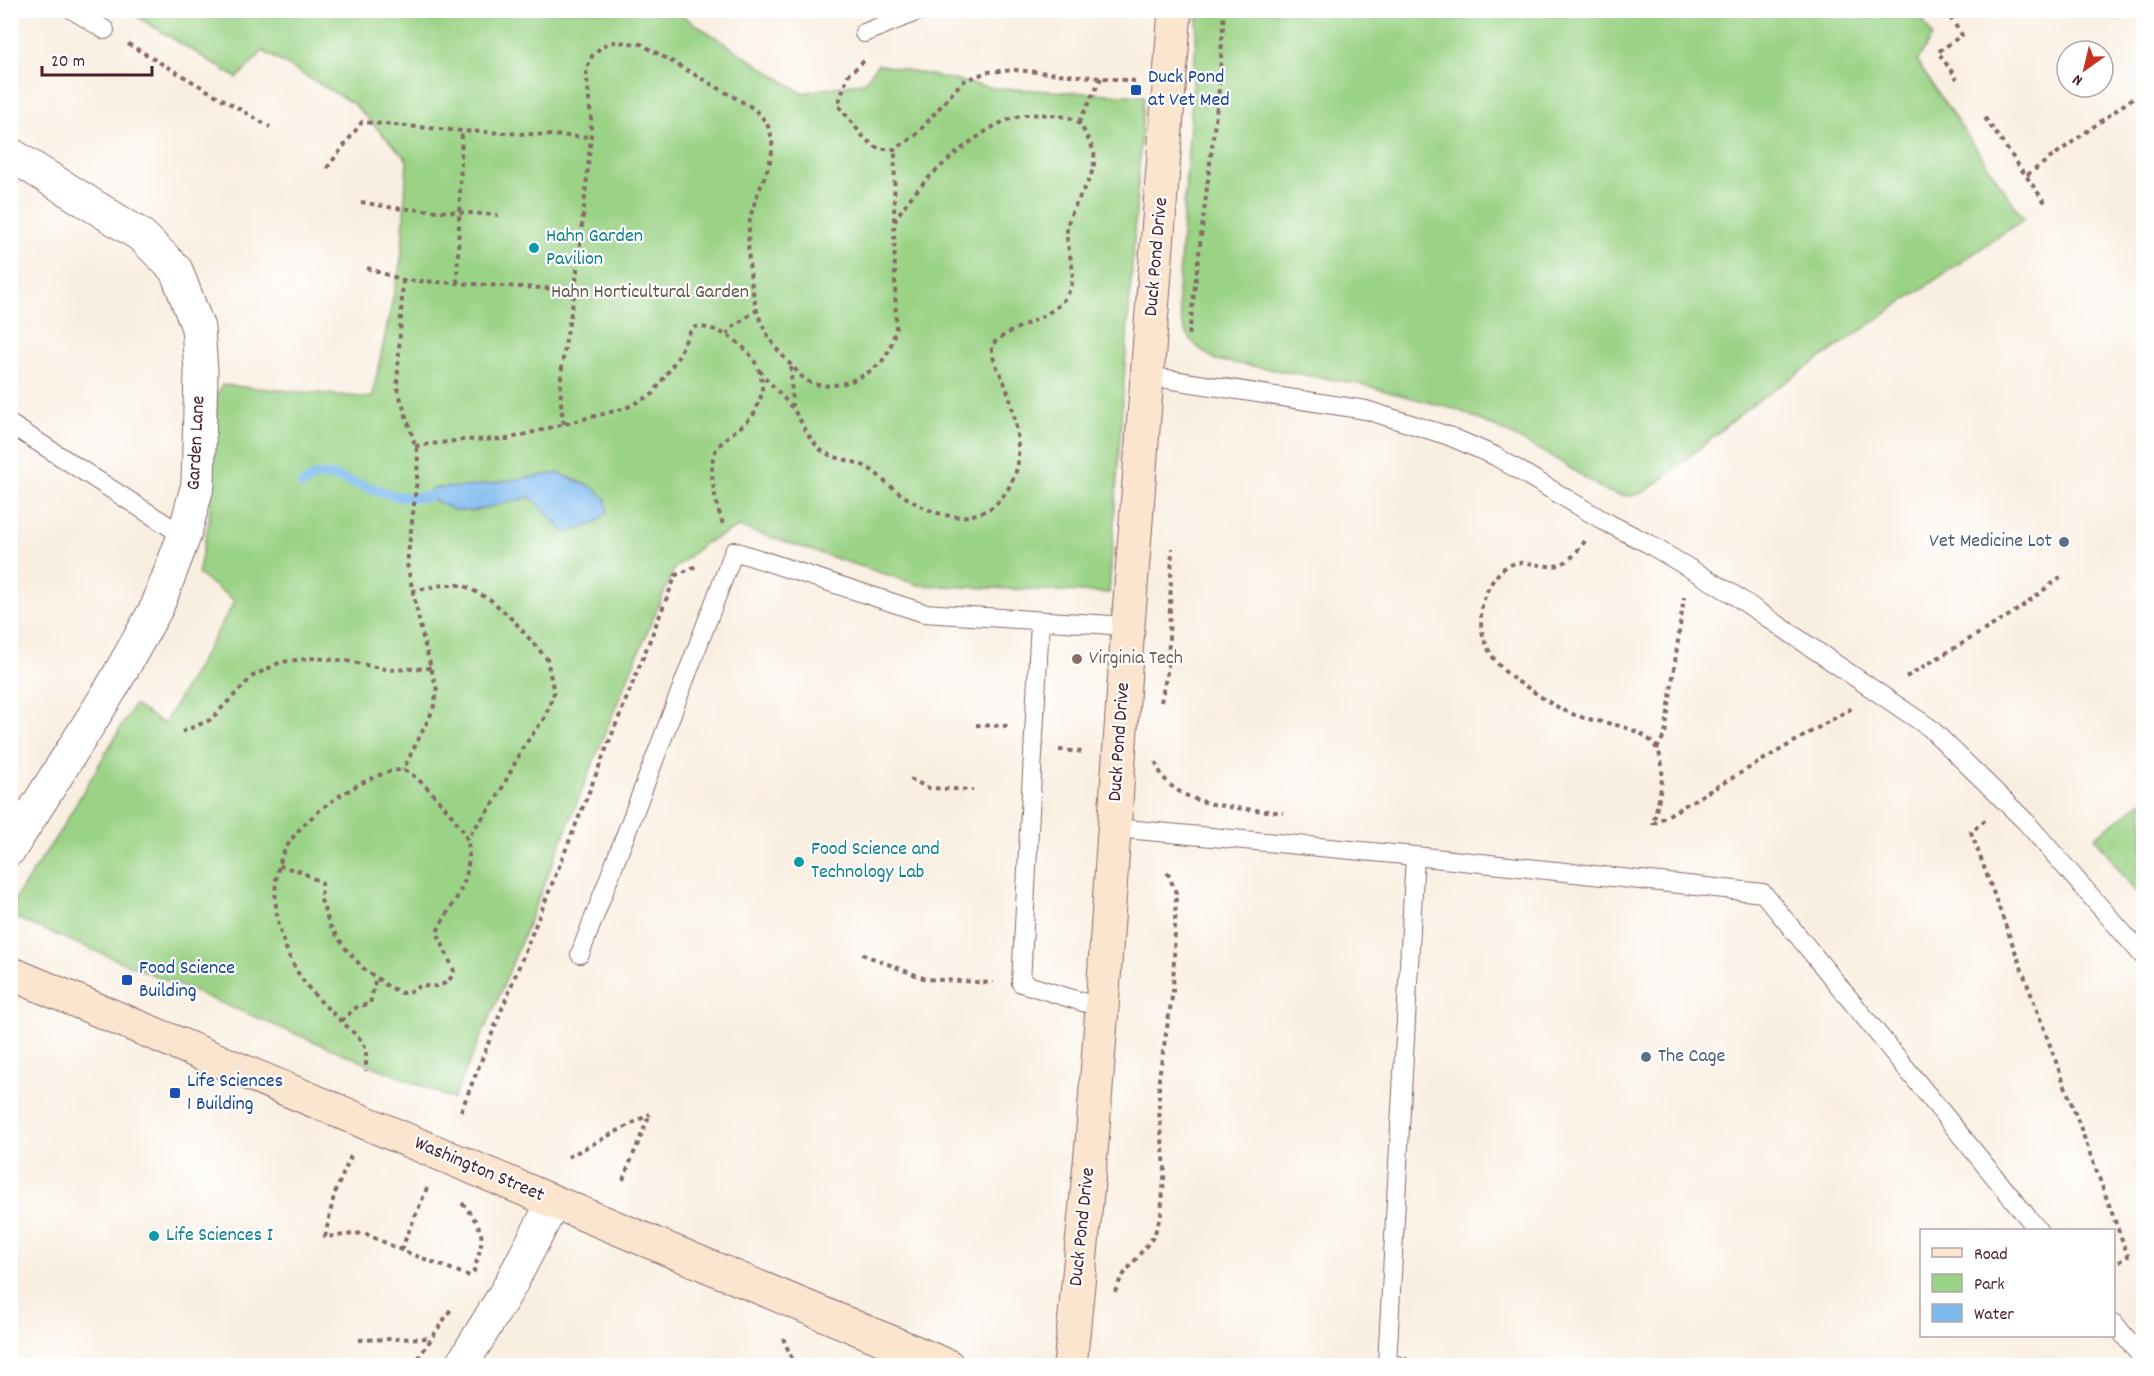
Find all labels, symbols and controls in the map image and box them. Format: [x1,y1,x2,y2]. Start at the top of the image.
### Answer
scale bar [42,39,152,77]
north arrow [2055,39,2115,99]
text: 20 m [51,50,85,75]
place label: Duck Pond at Vet Med [1148,64,1230,115]
text: N [2068,68,2088,91]
marker: Duck Pond at Vet Med [1129,83,1143,97]
street label: Duck Pond Drive [1138,196,1176,318]
place label: Hahn Garden Pavilion [546,223,643,274]
marker: Hahn Garden Pavilion [527,241,541,255]
park label: Hahn Horticultural Garden [551,279,749,307]
street label: Garden Lane [181,395,213,491]
place label: Vet Medicine Lot [1929,528,2052,556]
marker: Vet Medicine Lot [2057,535,2071,549]
place label: Virginia Tech [1089,645,1183,673]
marker: Virginia Tech [1070,652,1084,666]
street label: Duck Pond Drive [1102,681,1138,803]
place label: Food Science and Technology Lab [811,836,940,887]
marker: Food Science and Technology Lab [792,855,806,869]
place label: Food Science Building [139,955,235,1006]
marker: Food Science Building [120,973,134,987]
place label: The Cage [1658,1043,1726,1071]
marker: The Cage [1639,1050,1653,1064]
place label: Life Sciences 1 Building [187,1068,283,1119]
marker: Life Sciences 1 Building [168,1086,182,1100]
street label: Washington Street [410,1130,548,1210]
street label: Duck Pond Drive [1063,1166,1103,1288]
place label: Life Sciences I [166,1222,273,1250]
marker: Life Sciences I [147,1229,161,1243]
legend [1920,1229,2115,1337]
text: Road [1974,1243,2008,1268]
text: Park [1974,1273,2005,1298]
text: Water [1974,1303,2014,1328]

